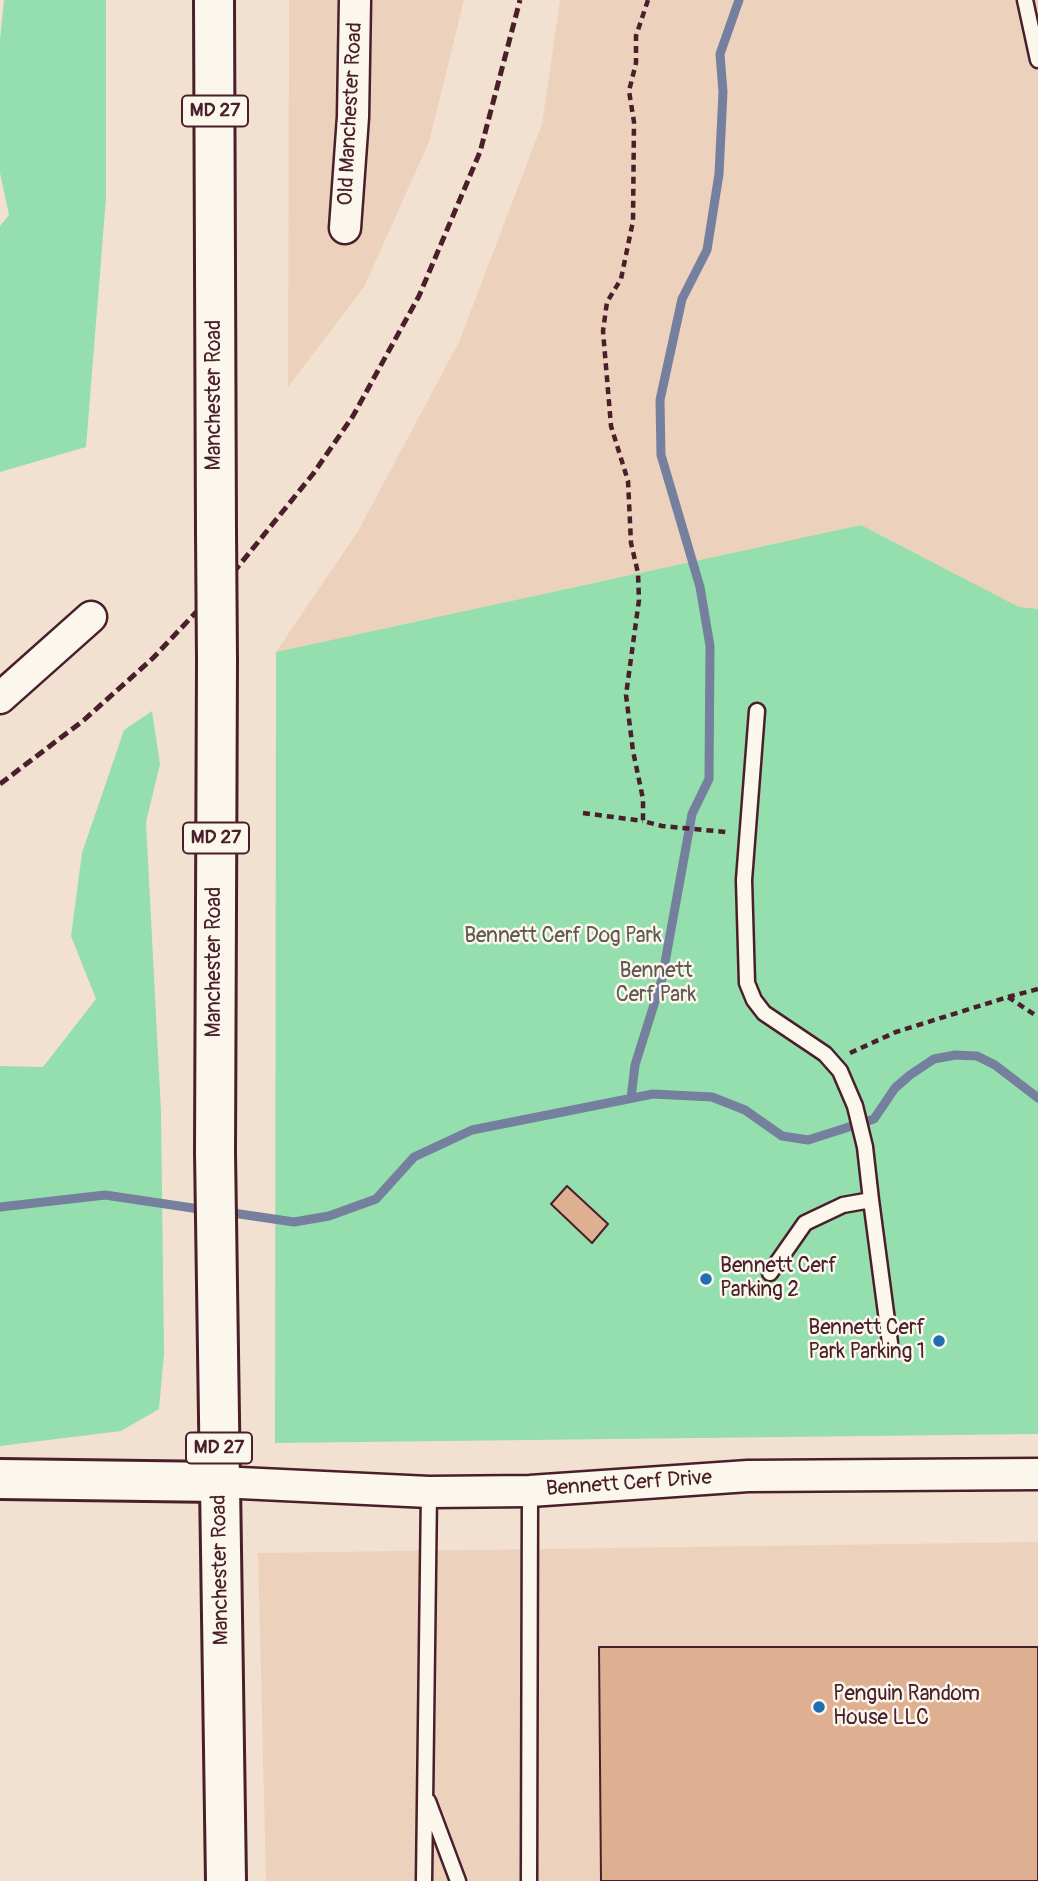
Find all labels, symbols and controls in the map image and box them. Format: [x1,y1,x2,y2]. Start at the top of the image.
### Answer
street label: Old Manchester Road [334,21,368,207]
road number: MD 27 [182,96,248,127]
street label: Manchester Road [202,320,228,470]
road number: MD 27 [183,822,249,853]
street label: Manchester Road [202,887,228,1037]
park label: Bennett Cerf Dog Park [464,924,662,950]
park label: Bennett Cerf Park [616,959,696,1009]
place label: Bennett Cerf Parking 2 [720,1254,837,1304]
marker: Bennett Cerf Parking 2 [698,1271,714,1287]
place label: Bennett Cerf Park Parking 1 [808,1316,925,1366]
marker: Bennett Cerf Park Parking 1 [931,1333,947,1349]
road number: MD 27 [186,1432,252,1464]
street label: Bennett Cerf Drive [545,1466,713,1502]
street label: Manchester Road [207,1494,235,1646]
place label: Penguin Random House LLC [833,1682,980,1732]
marker: Penguin Random House LLC [811,1699,827,1715]

